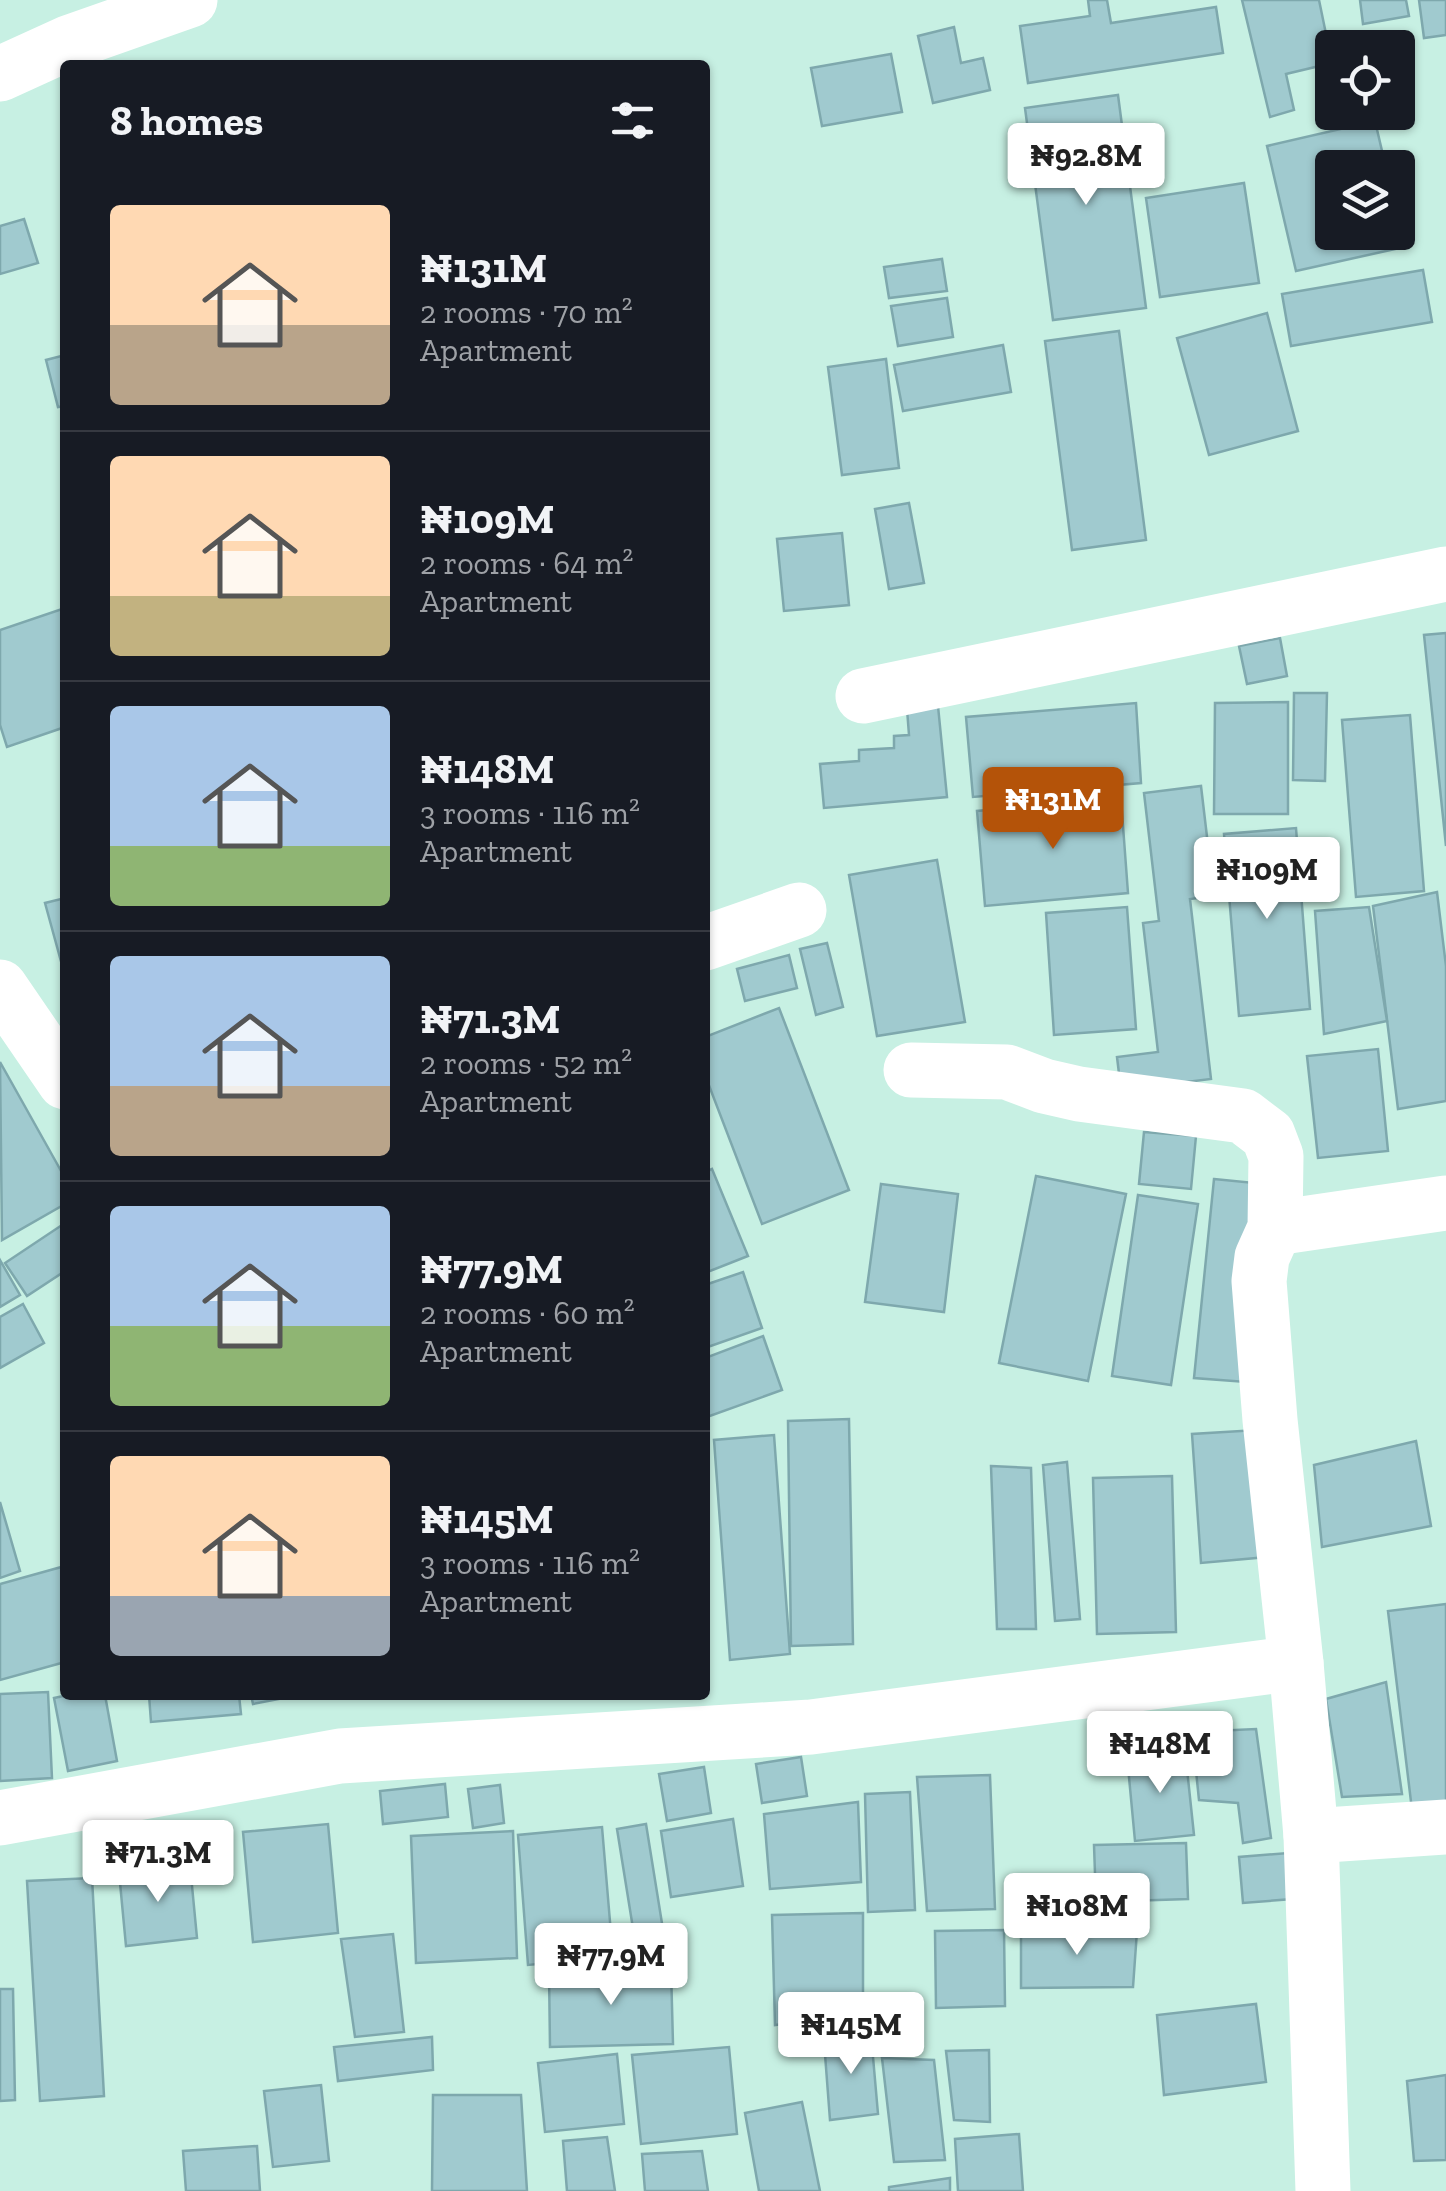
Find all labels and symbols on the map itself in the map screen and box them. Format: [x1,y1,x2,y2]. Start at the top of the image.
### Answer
pin: ₦92.8M [1005,123,1167,208]
pin: ₦131M [983,767,1123,852]
pin: ₦109M [1197,837,1337,922]
pin: ₦148M [1090,1711,1230,1796]
pin: ₦71.3M [77,1820,239,1905]
pin: ₦108M [1007,1873,1147,1958]
pin: ₦77.9M [530,1923,692,2008]
pin: ₦145M [781,1992,921,2077]

